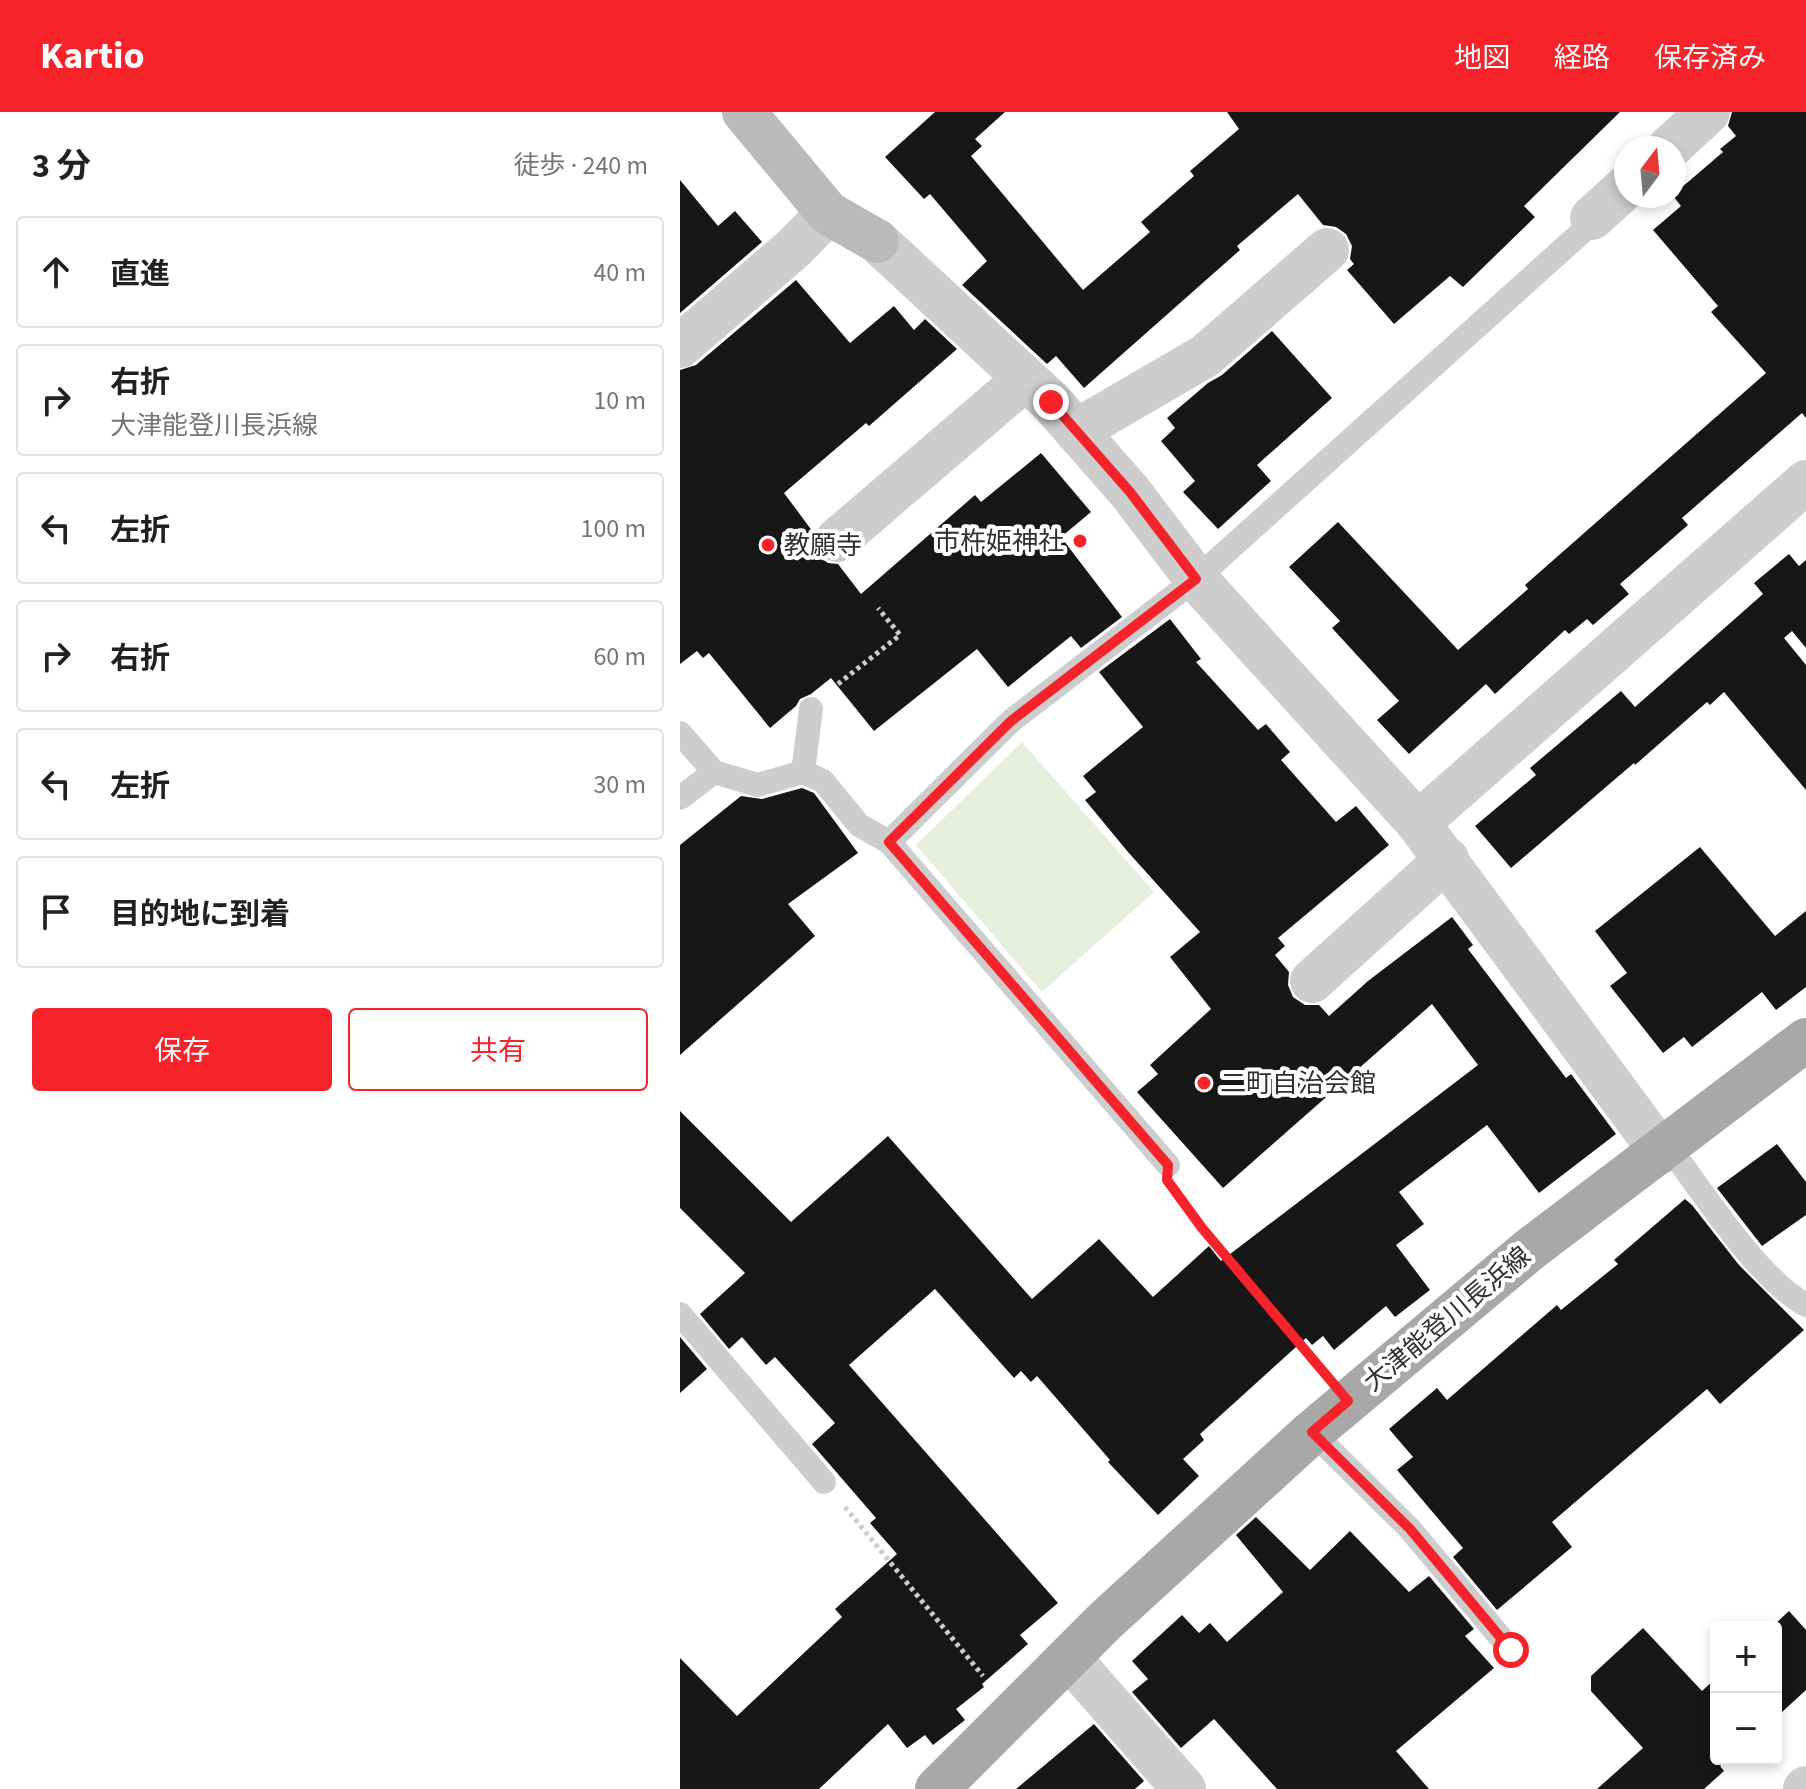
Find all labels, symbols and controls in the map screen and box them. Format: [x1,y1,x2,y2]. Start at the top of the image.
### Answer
text: Kartio [40,29,145,83]
text: 地図 [1454,38,1510,78]
text: 経路 [1554,38,1610,78]
text: 保存済み [1654,38,1766,78]
north arrow [1614,136,1686,208]
text: 3 分 [32,142,91,191]
text: 徒歩 · 240 m [514,147,648,184]
icon: ahead [34,250,78,294]
text: 直進 [110,253,170,296]
text: 40 m [593,254,646,291]
text: 右折 [110,361,170,404]
icon: right [34,378,78,422]
text: 10 m [593,382,646,419]
route end [1033,384,1069,420]
text: 大津能登川長浜線 [110,407,318,444]
icon: left [34,506,78,550]
text: 左折 [110,509,170,552]
text: 100 m [580,510,646,547]
place label: 市杵姫神社 [934,523,1064,560]
place label: 教願寺 [784,527,862,564]
marker: 市杵姫神社 [1071,532,1089,550]
marker: 教願寺 [759,536,777,554]
icon: right [34,634,78,678]
text: 右折 [110,637,170,680]
text: 60 m [593,638,646,675]
icon: left [34,762,78,806]
text: 左折 [110,765,170,808]
text: 30 m [593,766,646,803]
icon: arrive [34,890,78,934]
text: 目的地に到着 [110,893,290,936]
button: 保存 [32,1008,332,1091]
button: 共有 [348,1008,648,1091]
place label: 二町自治会館 [1220,1065,1376,1102]
marker: 二町自治会館 [1195,1074,1213,1092]
street label: 大津能登川長浜線 [1355,1238,1539,1400]
map controls [1710,1621,1782,1765]
button: + [1710,1621,1782,1693]
route start [1493,1632,1529,1668]
button: − [1710,1693,1782,1765]

